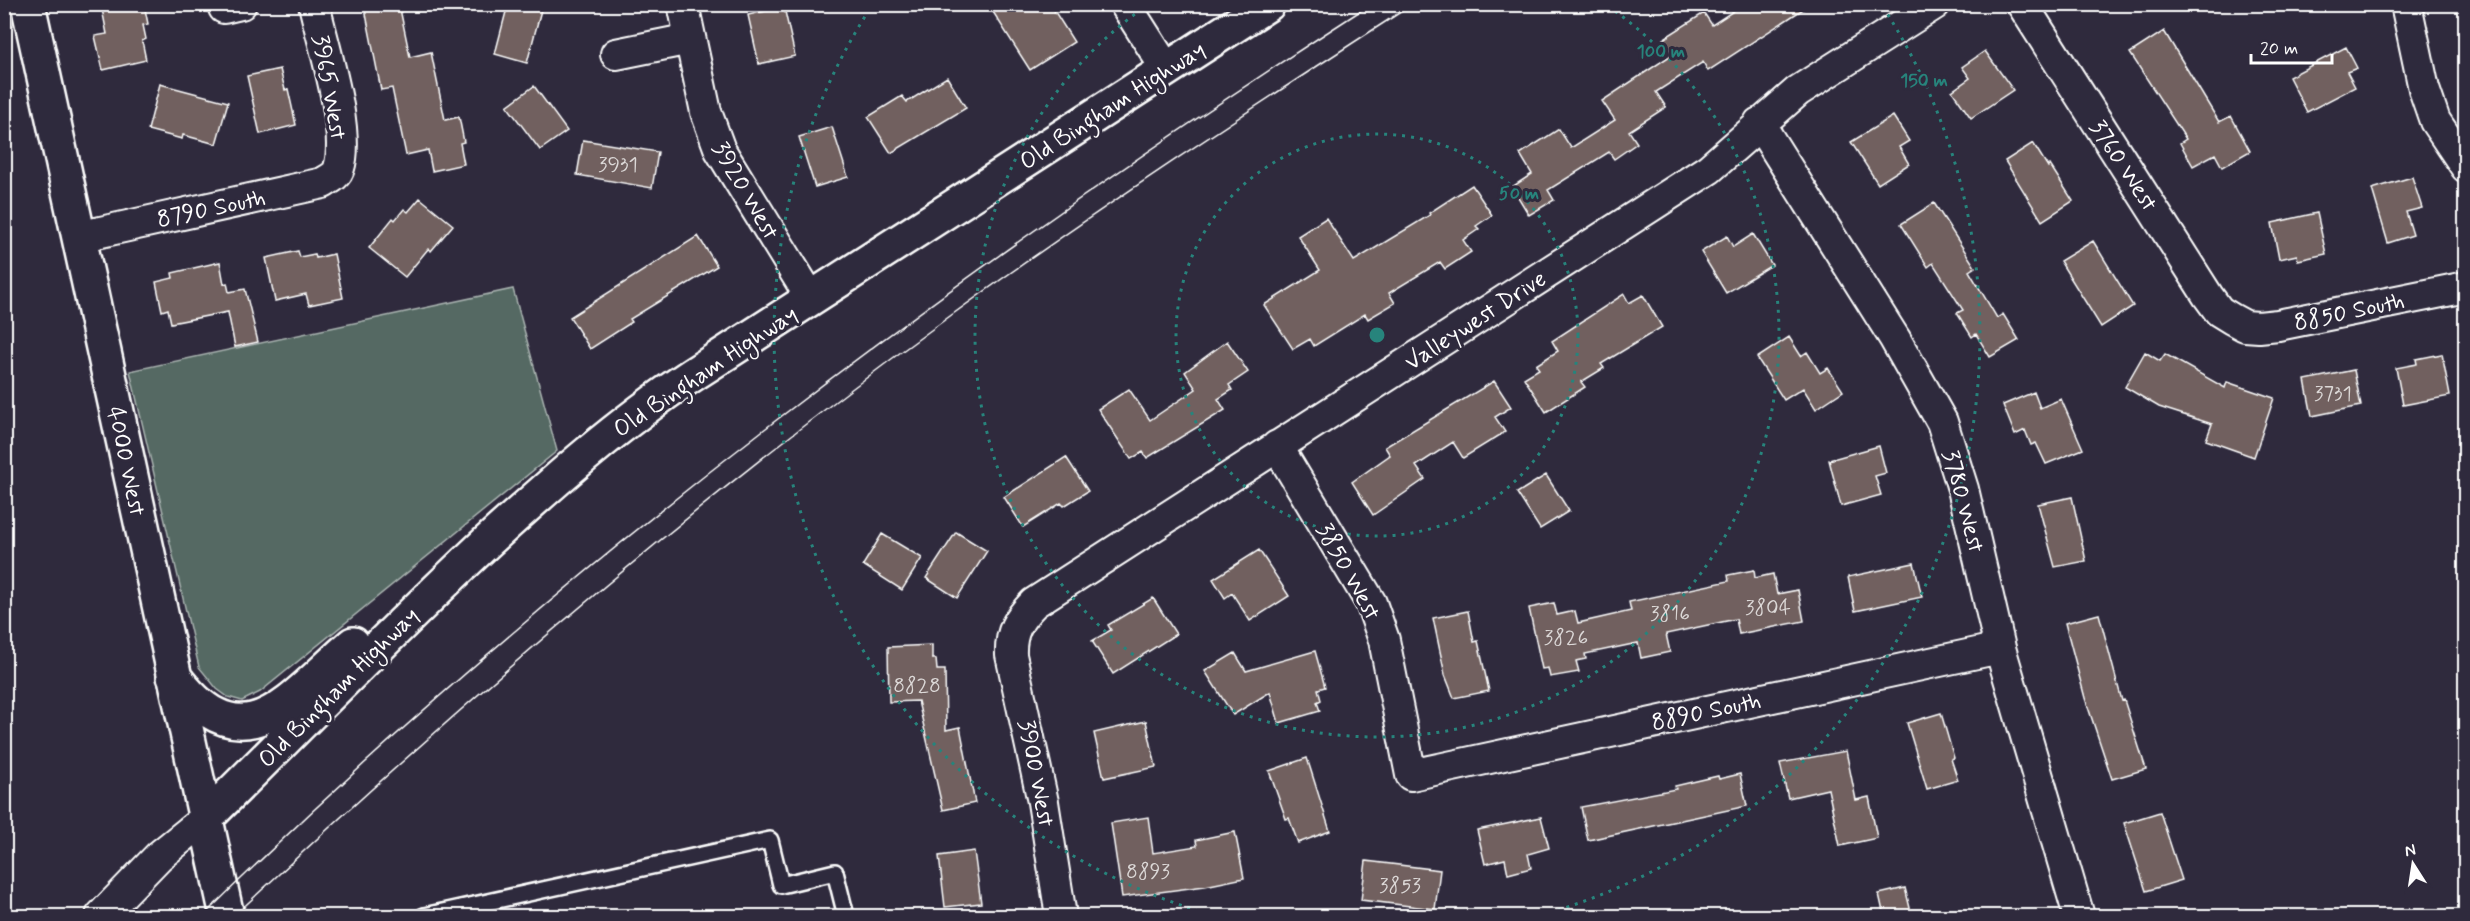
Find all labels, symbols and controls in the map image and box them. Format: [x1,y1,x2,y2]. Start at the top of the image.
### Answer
scale bar [2251,27,2332,65]
street label: 3965 West [304,32,353,143]
street label: Old Bingham Highway [1014,35,1213,181]
text: 20 m [2260,37,2298,61]
text: 100 m [1637,40,1685,64]
text: 150 m [1900,69,1948,93]
street label: 3760 West [2082,114,2164,218]
street label: 3920 West [704,136,785,246]
house number: 3931 [598,151,638,179]
text: 50 m [1499,182,1539,206]
street label: 8790 South [154,183,268,236]
street label: Valleywest Drive [1399,264,1553,379]
street label: 8850 South [2291,286,2407,339]
street label: Old Bingham Highway [608,299,806,448]
centre of rings [1367,325,1387,345]
house number: 3731 [2314,380,2352,408]
street label: 4000 West [99,404,152,519]
street label: 3780 West [1934,447,1991,556]
street label: 3850 West [1308,518,1387,626]
house number: 3804 [1745,594,1791,622]
house number: 3816 [1650,600,1690,628]
street label: Old Bingham Highway [252,601,428,777]
house number: 3826 [1544,624,1588,652]
house number: 8828 [893,672,941,700]
street label: 8890 South [1649,686,1764,739]
street label: 3900 West [1010,717,1061,830]
north arrow [2383,834,2443,894]
text: N [2403,839,2418,862]
house number: 8893 [1126,858,1170,886]
house number: 3853 [1379,872,1422,900]

